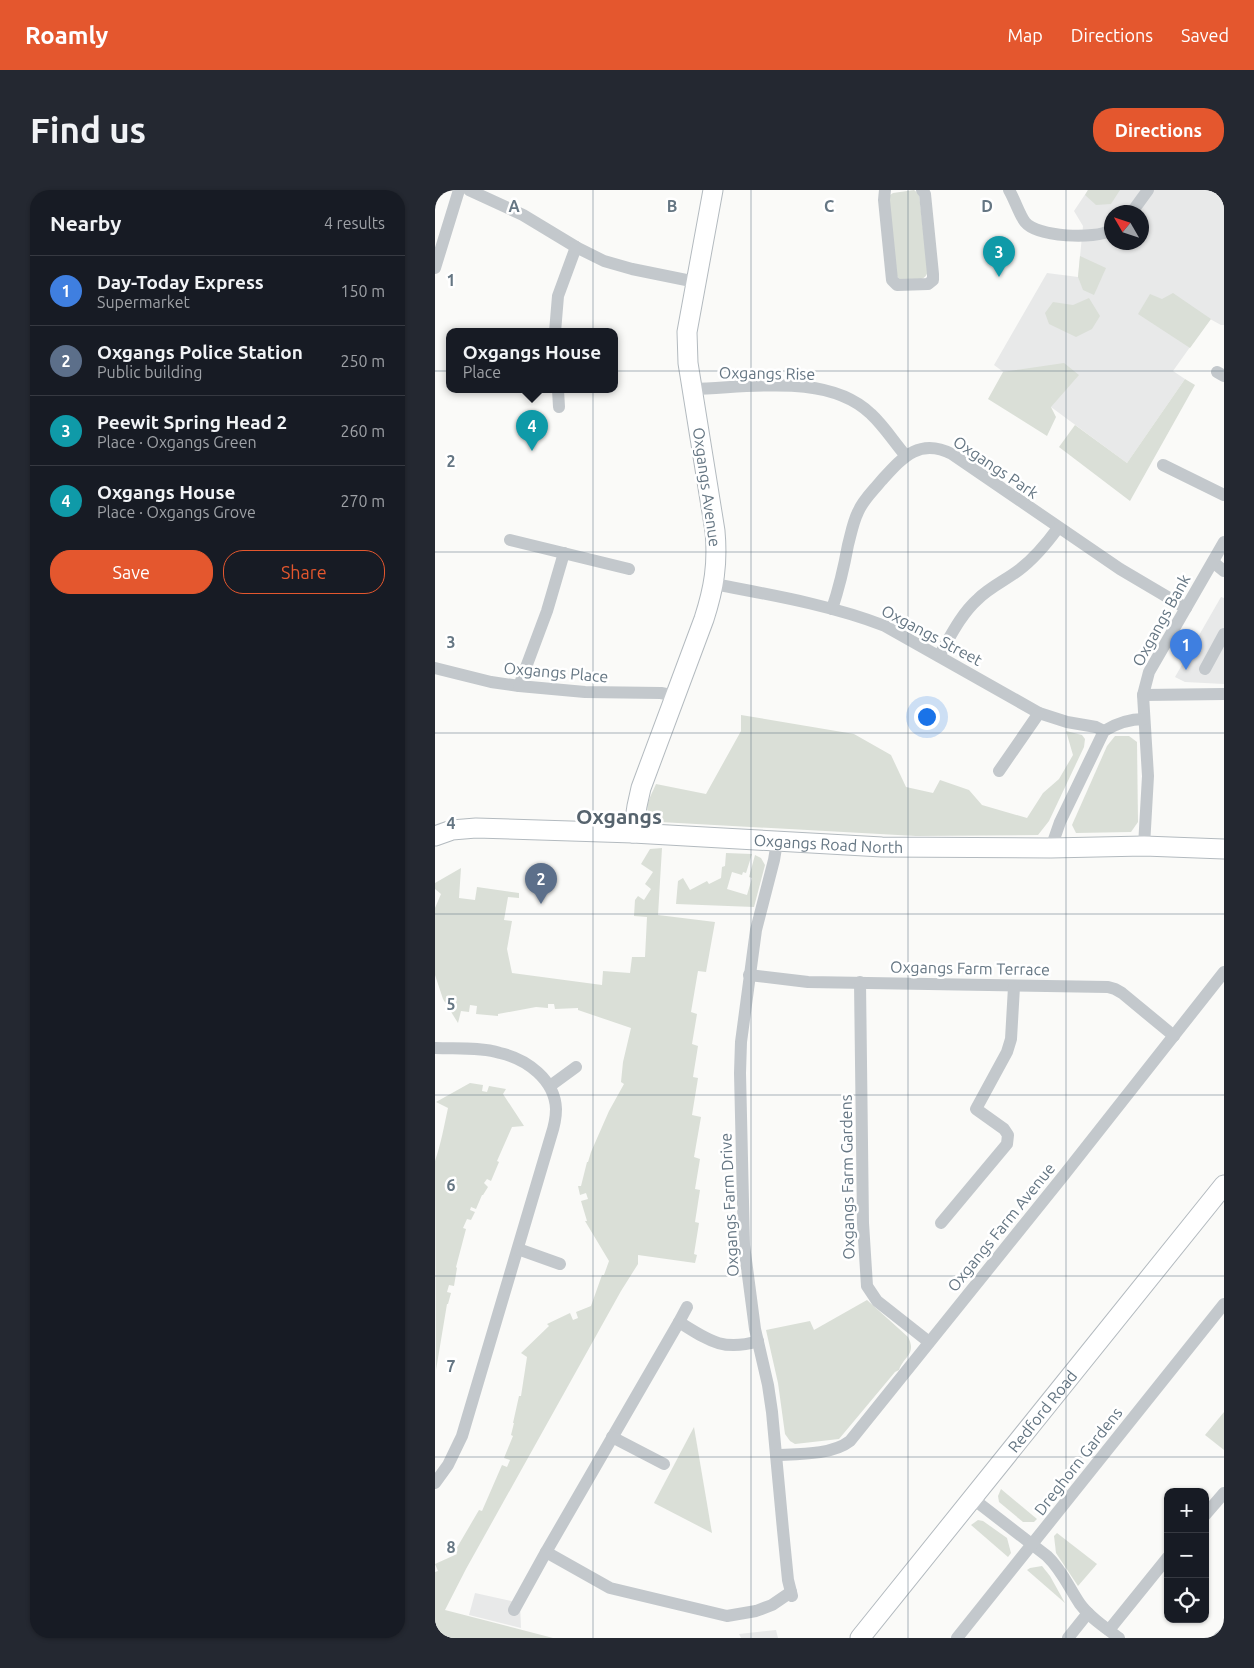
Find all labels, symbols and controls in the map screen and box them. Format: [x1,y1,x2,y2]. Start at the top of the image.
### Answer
text: Roamly [25,22,108,49]
text: Map [1007,25,1043,45]
text: Directions [1071,25,1153,45]
text: Saved [1181,25,1229,45]
button: Directions [1093,108,1224,152]
text: Find us [30,110,146,150]
text: A [508,197,520,215]
text: B [667,197,677,215]
text: C [824,197,834,215]
text: D [981,197,993,215]
north arrow [1104,205,1149,250]
text: Nearby [50,211,121,235]
text: 4 results [324,214,385,232]
pin: 3 [983,236,1015,277]
text: Day-Today Express [97,271,264,293]
text: 1 [446,271,456,289]
text: 1 [61,282,71,300]
text: 150 m [340,282,385,300]
text: Supermarket [97,293,190,311]
popup [446,328,618,393]
text: Oxgangs Police Station [97,341,303,363]
text: Oxgangs House [463,341,601,363]
text: 2 [61,352,71,370]
text: 250 m [340,352,385,370]
text: Public building [97,363,202,381]
text: Place [463,363,501,381]
street label: Oxgangs Rise [719,363,815,383]
pin: 4 [516,410,548,451]
text: Peewit Spring Head 2 [97,411,287,433]
text: 3 [61,422,71,440]
text: 260 m [340,422,385,440]
street label: Oxgangs Avenue [690,426,724,548]
street label: Oxgangs Park [950,432,1042,502]
text: Place · Oxgangs Green [97,433,257,451]
text: 2 [446,452,456,470]
text: Oxgangs House [97,481,235,503]
text: 4 [61,492,71,510]
text: 270 m [340,492,385,510]
text: Place · Oxgangs Grove [97,503,256,521]
button: Save [50,550,213,594]
button: Share [223,550,385,594]
street label: Oxgangs Bank [1128,571,1194,669]
street label: Oxgangs Street [879,601,986,669]
pin: 1 [1170,629,1202,670]
text: 3 [446,633,456,651]
street label: Oxgangs Place [503,658,609,686]
your location [914,704,940,730]
district label: Oxgangs [576,804,662,828]
text: 4 [446,814,456,832]
street label: Oxgangs Road North [753,831,903,856]
pin: 2 [525,863,557,904]
street label: Oxgangs Farm Terrace [890,958,1050,978]
text: 5 [446,995,456,1013]
street label: Oxgangs Farm Gardens [837,1094,857,1260]
street label: Oxgangs Farm Drive [716,1133,742,1277]
street label: Oxgangs Farm Avenue [944,1159,1058,1295]
text: 6 [446,1176,456,1194]
text: 7 [446,1357,456,1375]
street label: Redford Road [1004,1367,1081,1456]
street label: Dreghorn Gardens [1030,1403,1126,1519]
map controls [1164,1488,1209,1623]
button: + [1164,1488,1209,1533]
button: − [1164,1533,1209,1578]
text: 8 [446,1538,456,1556]
button: locate [1164,1578,1209,1623]

